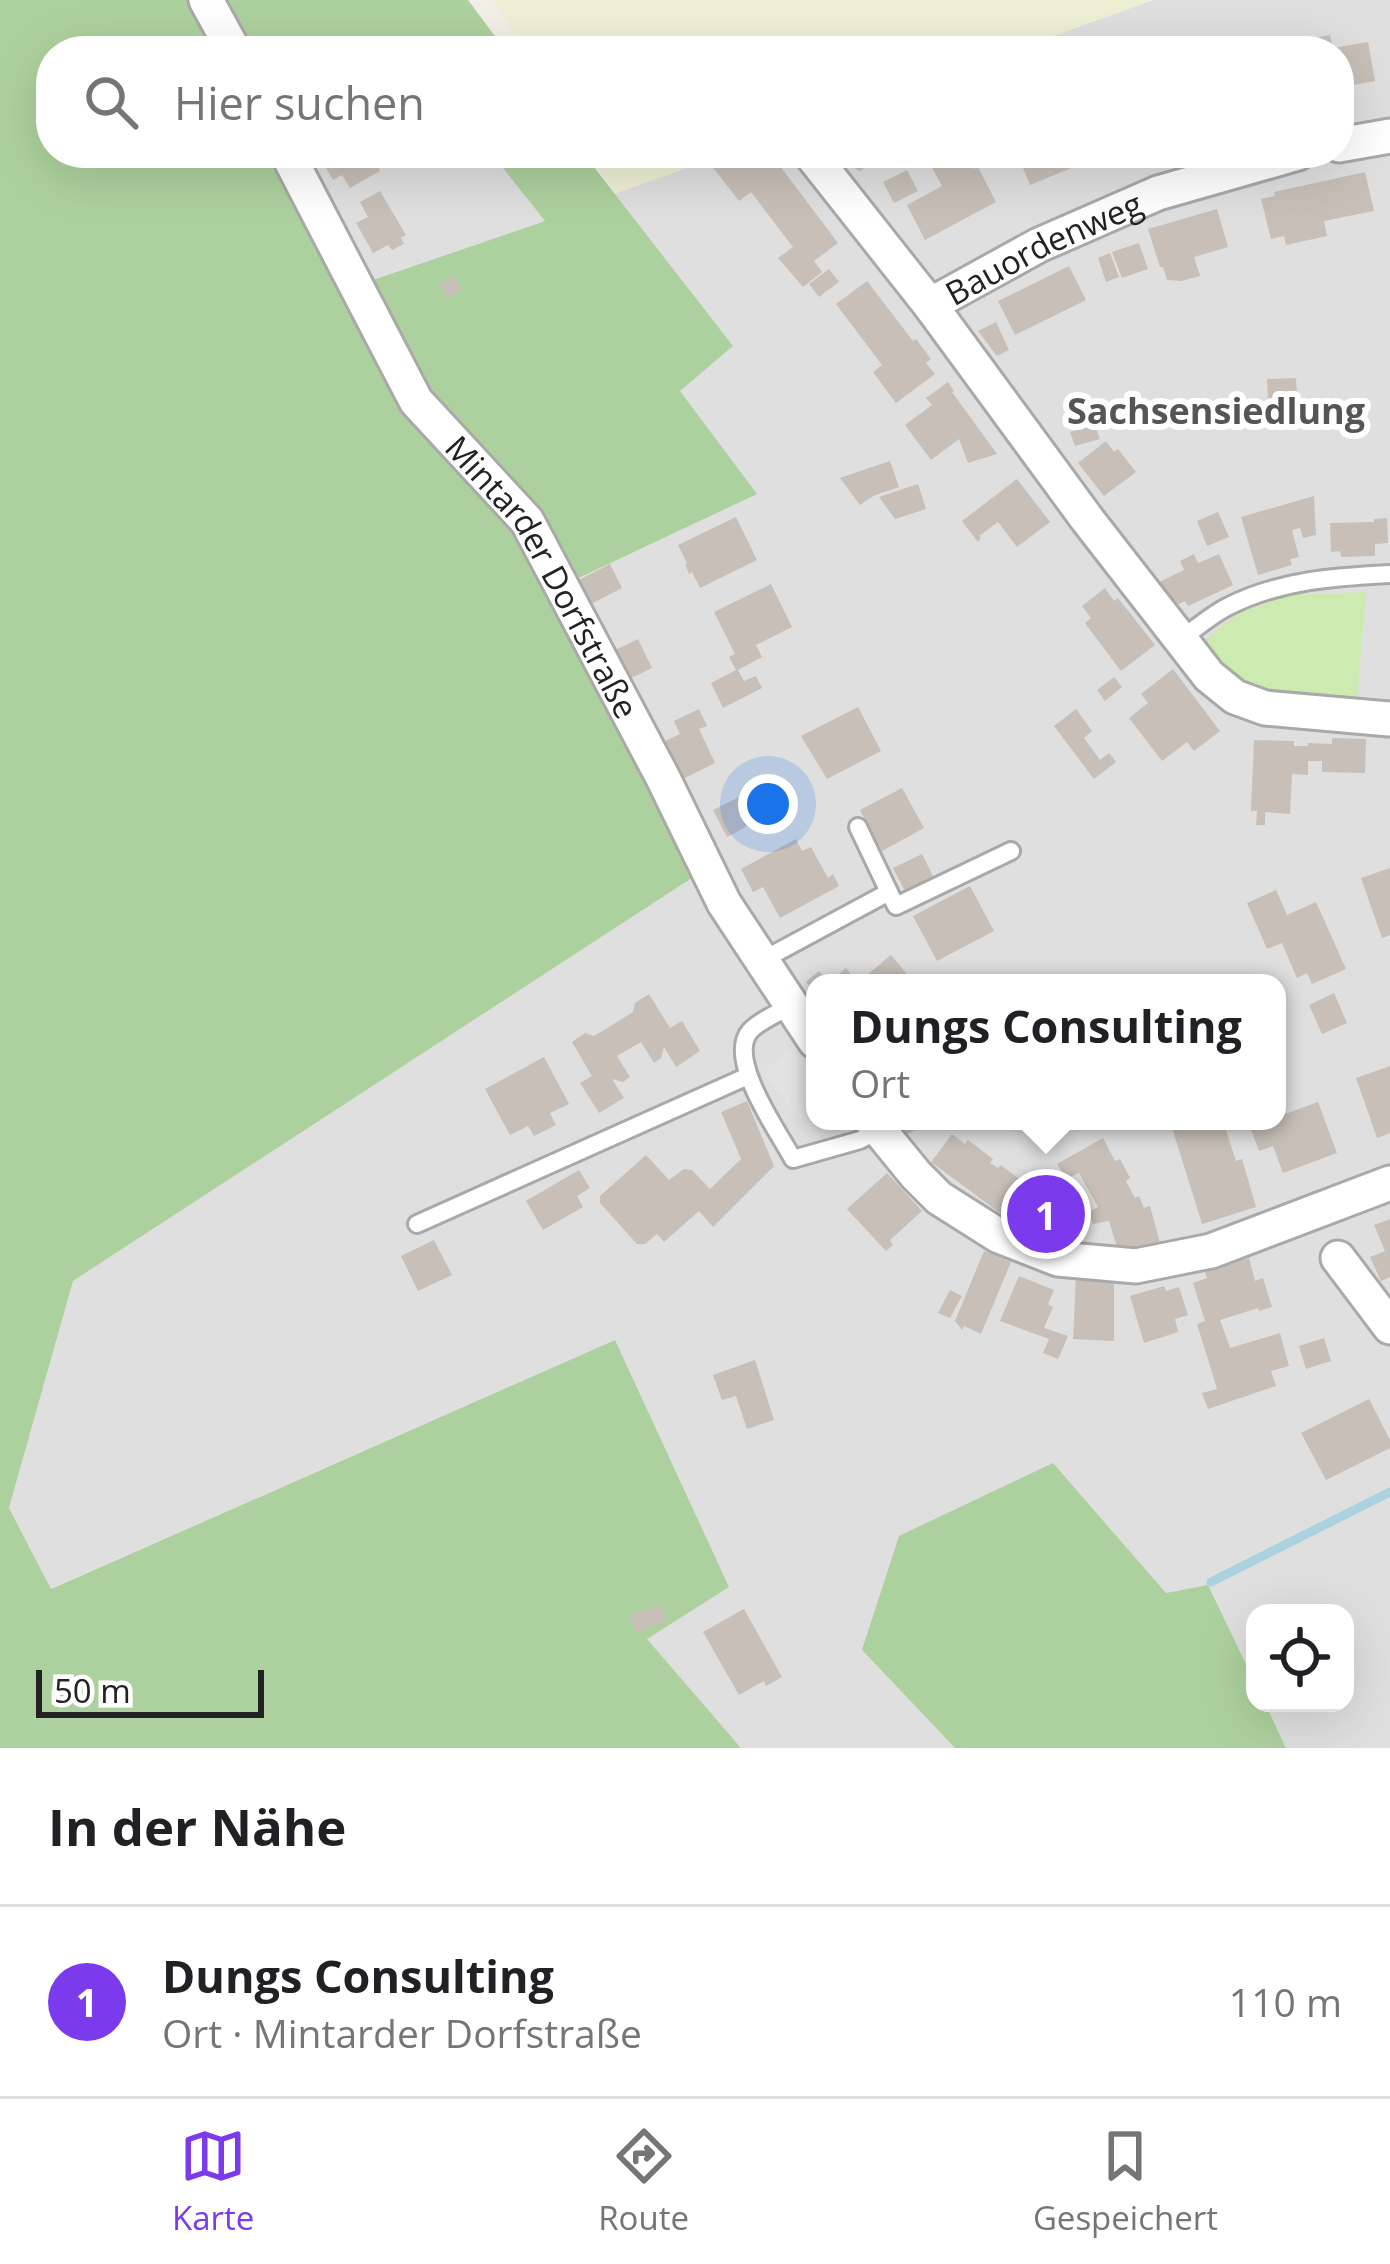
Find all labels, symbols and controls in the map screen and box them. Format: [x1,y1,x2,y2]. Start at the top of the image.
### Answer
search box [36,36,1354,168]
icon: search [78,69,144,135]
text: Hier suchen [174,72,425,133]
street label: Bauordenweg [937,180,1149,315]
district label: Sachsensiedlung [1067,386,1365,435]
street label: Mintarder Dorfstraße [436,425,650,726]
your location [738,774,798,834]
popup [806,974,1286,1130]
text: Dungs Consulting [850,995,1242,1056]
text: Ort [850,1056,910,1109]
pin: 1 [1007,1169,1085,1259]
map controls [1246,1604,1354,1712]
button: locate [1246,1604,1354,1712]
scale bar [36,1664,264,1717]
text: 50 m [54,1668,131,1713]
text: In der Nähe [48,1791,346,1861]
text: Dungs Consulting [162,1945,554,2006]
text: 1 [76,1975,98,2028]
text: 110 m [1229,1975,1342,2028]
text: Ort · Mintarder Dorfstraße [162,2006,642,2059]
tab: Karte [172,2123,254,2240]
tab: Route [598,2123,689,2240]
tab: Gespeichert [1033,2123,1218,2240]

